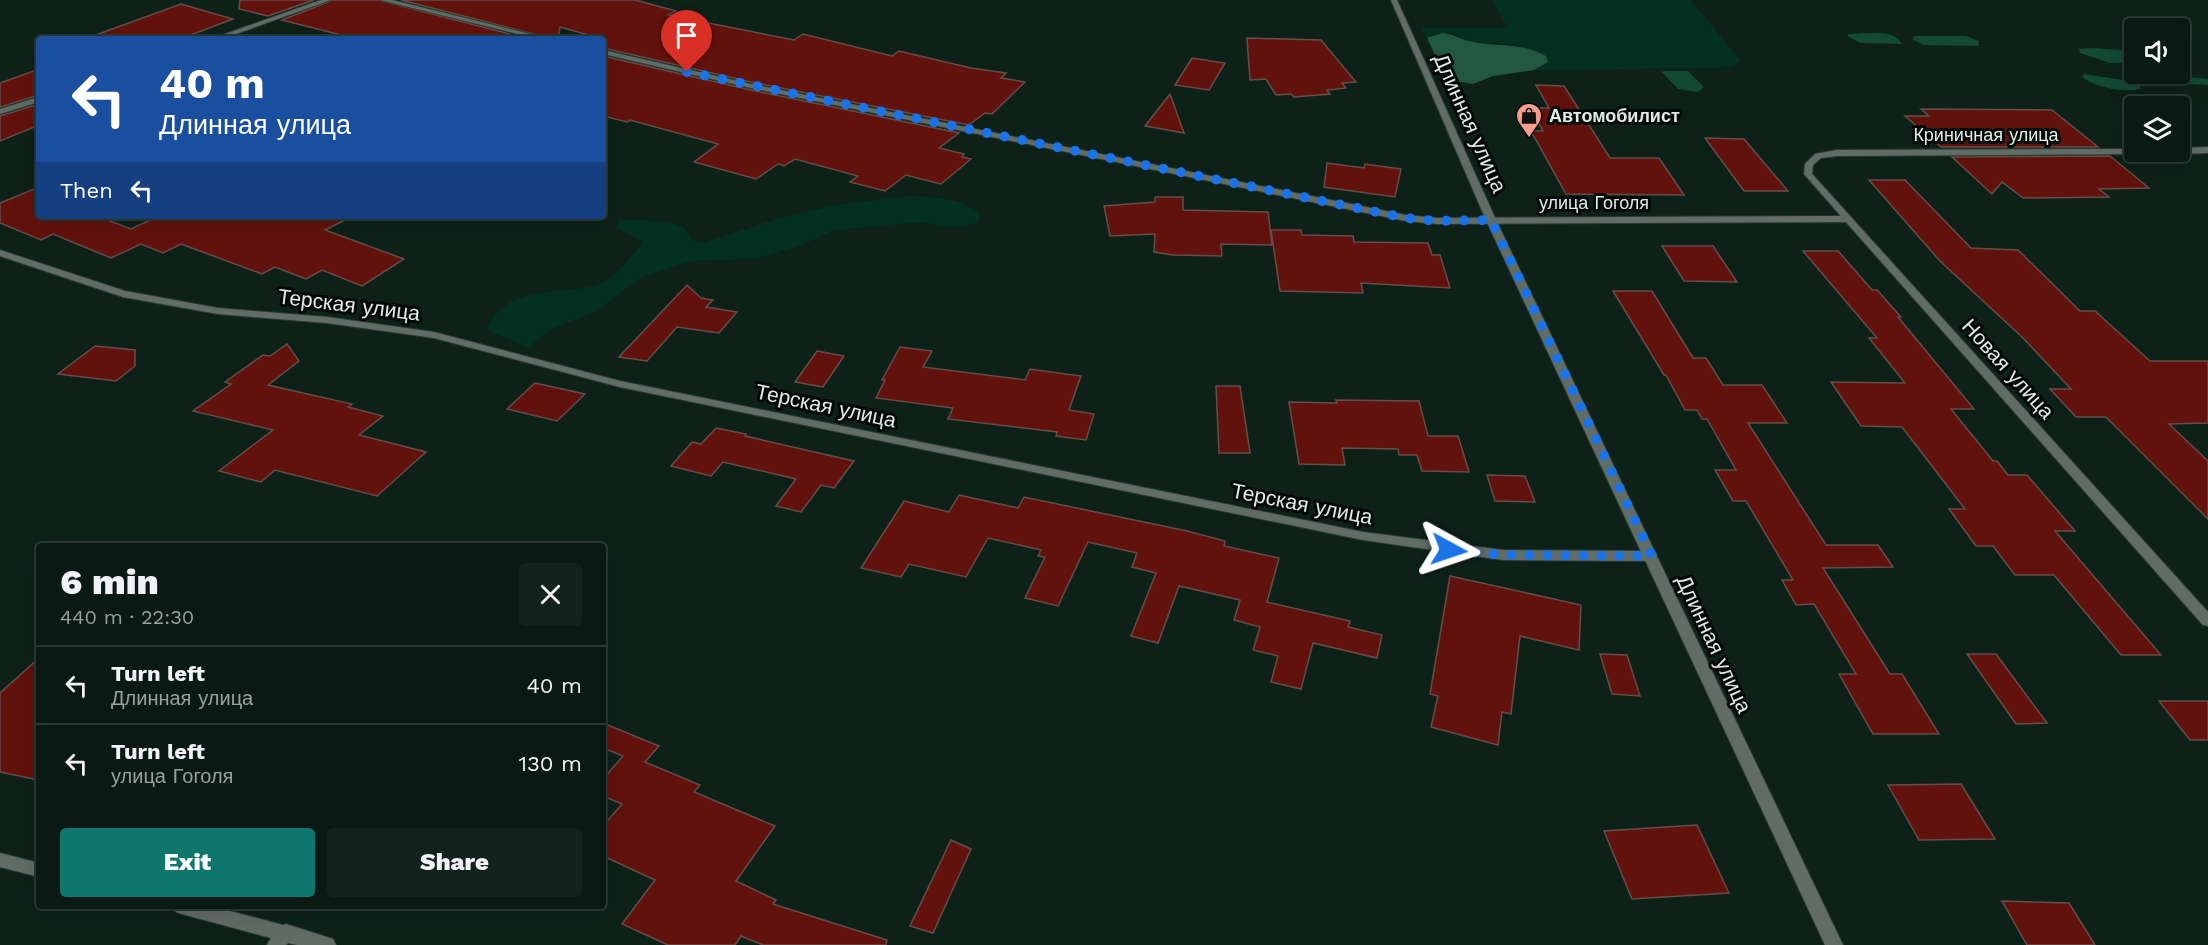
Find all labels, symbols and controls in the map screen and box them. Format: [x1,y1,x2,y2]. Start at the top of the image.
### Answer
pin [661,10,712,72]
map controls [2124,18,2190,162]
button: sound [2124,18,2190,84]
icon: arrive [670,19,703,52]
street label: Длинная улица [1429,49,1512,196]
text: 40 m [159,59,265,108]
icon: left [60,60,138,138]
button: layers [2124,96,2190,162]
shop icon: Автомобилист [1514,101,1544,139]
place label: Автомобилист [1549,105,1680,126]
text: Длинная улица [159,109,351,141]
street label: Криничная улица [1913,124,2060,145]
icon: left [125,174,158,207]
text: Then [60,178,113,203]
street label: улица Гоголя [1539,192,1649,213]
street label: Терская улица [277,283,422,326]
street label: Новая улица [1957,314,2060,424]
street label: Терская улица [754,378,899,433]
street label: Терская улица [1229,478,1375,529]
position arrow [1417,518,1481,582]
text: 6 min [60,561,159,603]
button: close [519,563,582,626]
street label: Длинная улица [1672,571,1757,717]
text: 440 m · 22:30 [60,605,194,629]
text: Turn left [111,661,205,686]
icon: left [60,669,93,702]
text: 40 m [526,673,582,698]
text: Длинная улица [111,686,253,710]
text: Turn left [111,739,205,764]
icon: left [60,747,93,780]
text: 130 m [518,751,582,776]
text: улица Гоголя [111,764,233,788]
button: Exit [60,828,315,897]
button: Share [327,828,582,897]

